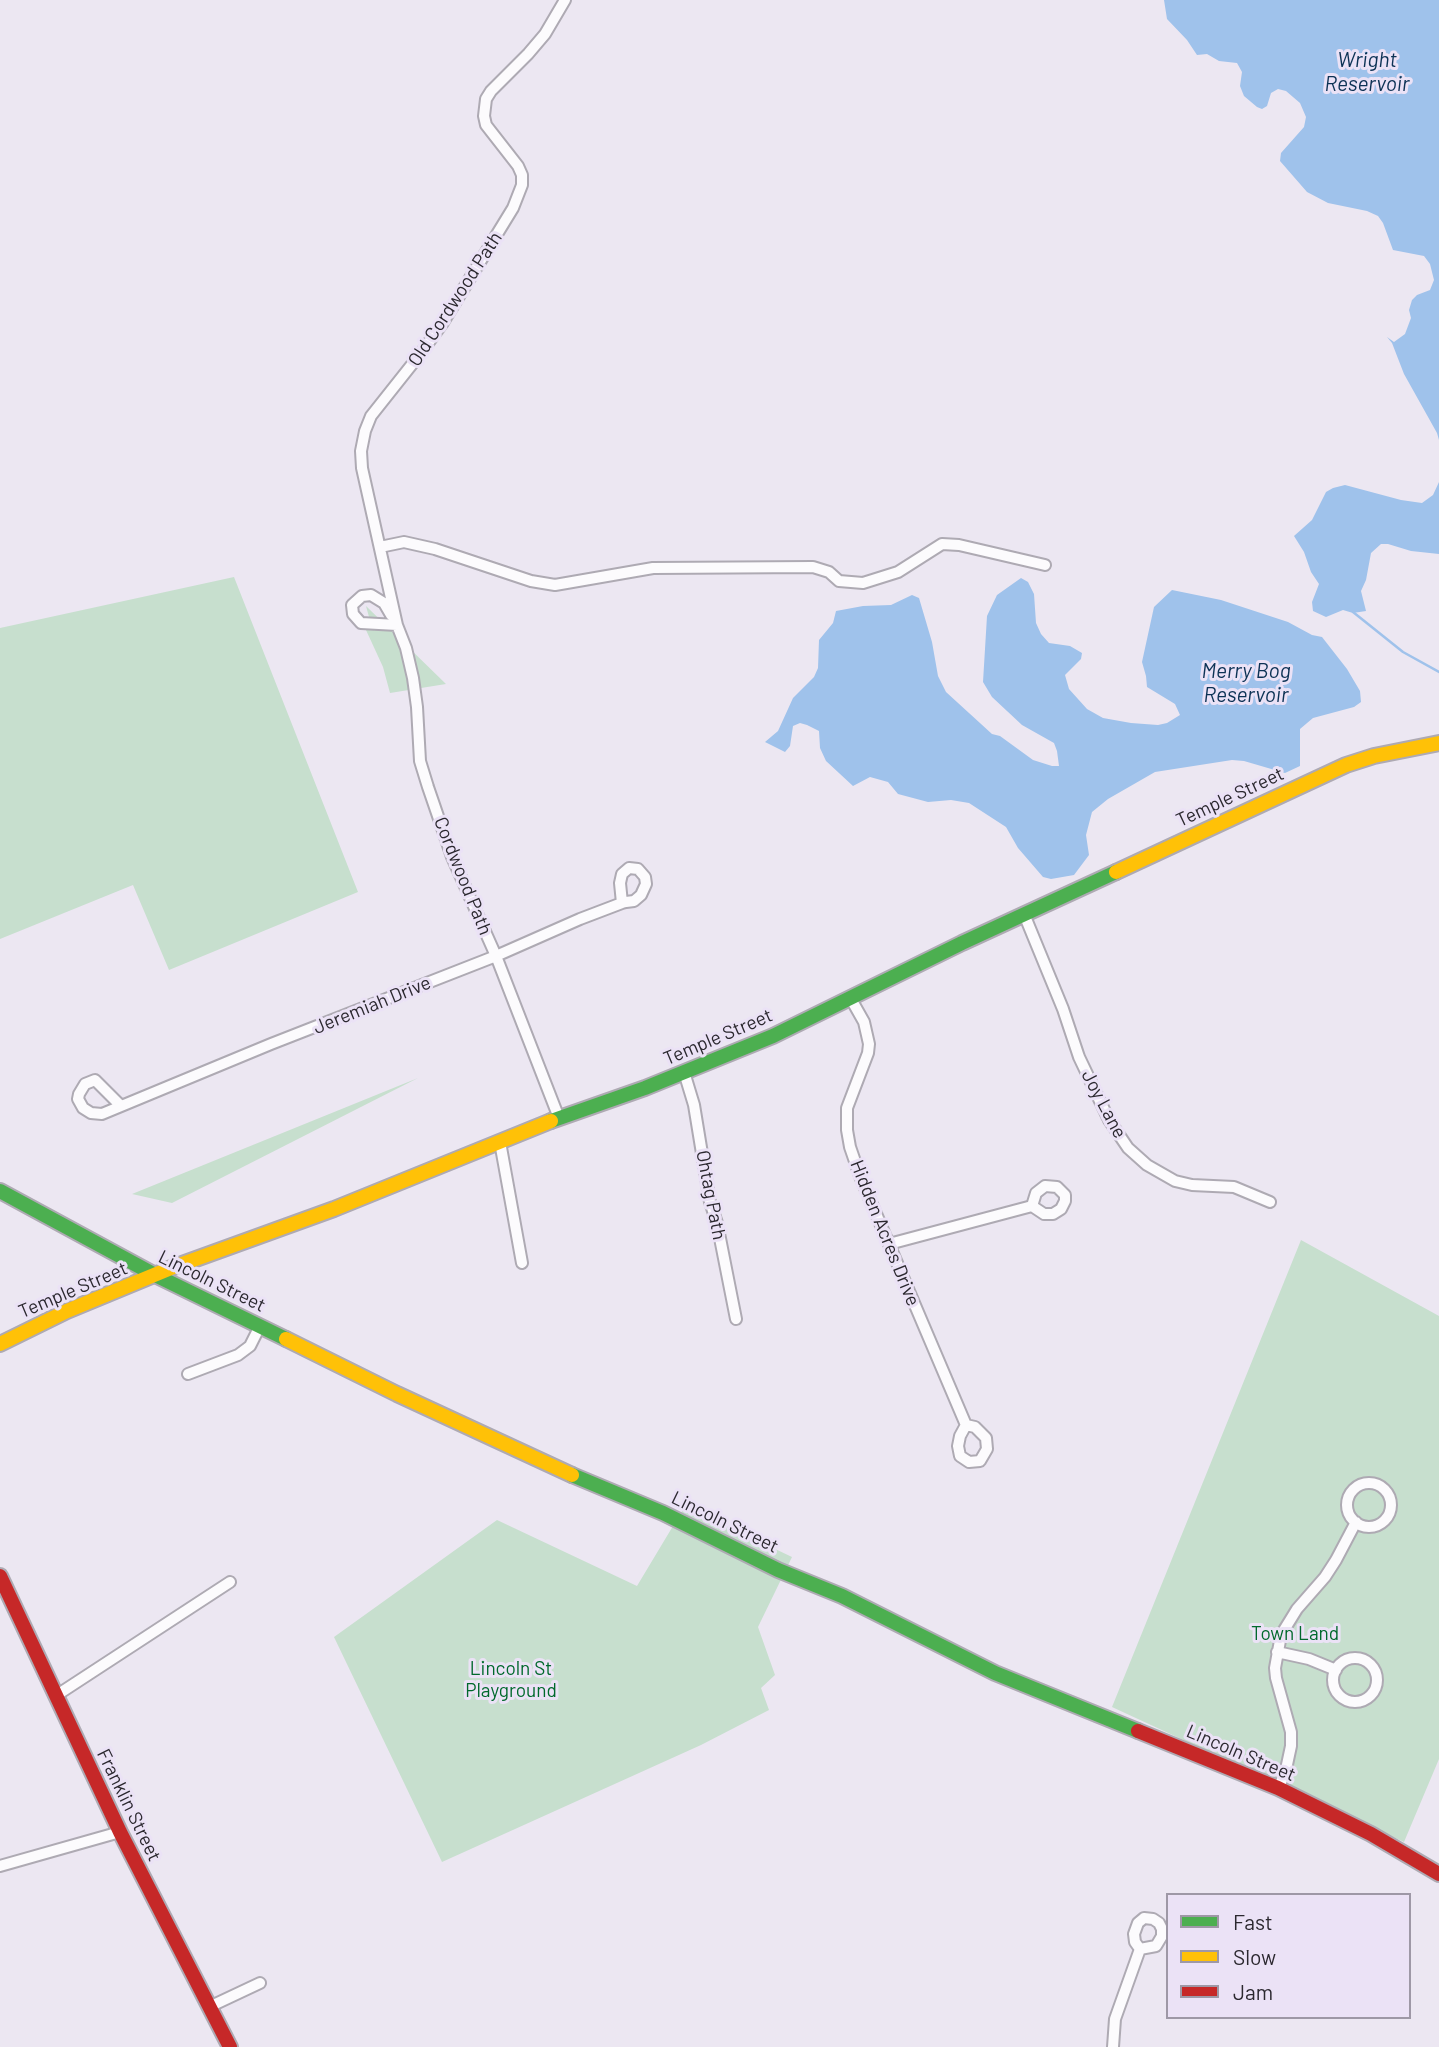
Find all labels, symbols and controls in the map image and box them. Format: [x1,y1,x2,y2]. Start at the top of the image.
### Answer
water label: Wright Reservoir [1325,47,1409,97]
street label: Old Cordwood Path [403,228,507,370]
water label: Merry Bog Reservoir [1201,658,1291,708]
street label: Temple Street [1173,762,1287,832]
street label: Cordwood Path [429,814,497,938]
street label: Jeremiah Drive [310,971,434,1039]
street label: Temple Street [660,1004,776,1070]
street label: Joy Lane [1077,1066,1131,1142]
street label: Ohtag Path [691,1148,731,1242]
street label: Hidden Acres Drive [845,1157,925,1309]
street label: Lincoln Street [155,1245,269,1317]
street label: Temple Street [15,1257,131,1323]
street label: Lincoln Street [668,1486,782,1558]
park label: Town Land [1251,1623,1339,1645]
park label: Lincoln St Playground [465,1658,557,1702]
street label: Lincoln Street [1183,1720,1299,1786]
street label: Franklin Street [92,1745,166,1865]
legend [1166,1893,1411,2019]
text: Fast [1233,1909,1273,1934]
text: Slow [1233,1944,1276,1969]
text: Jam [1233,1979,1273,2004]

